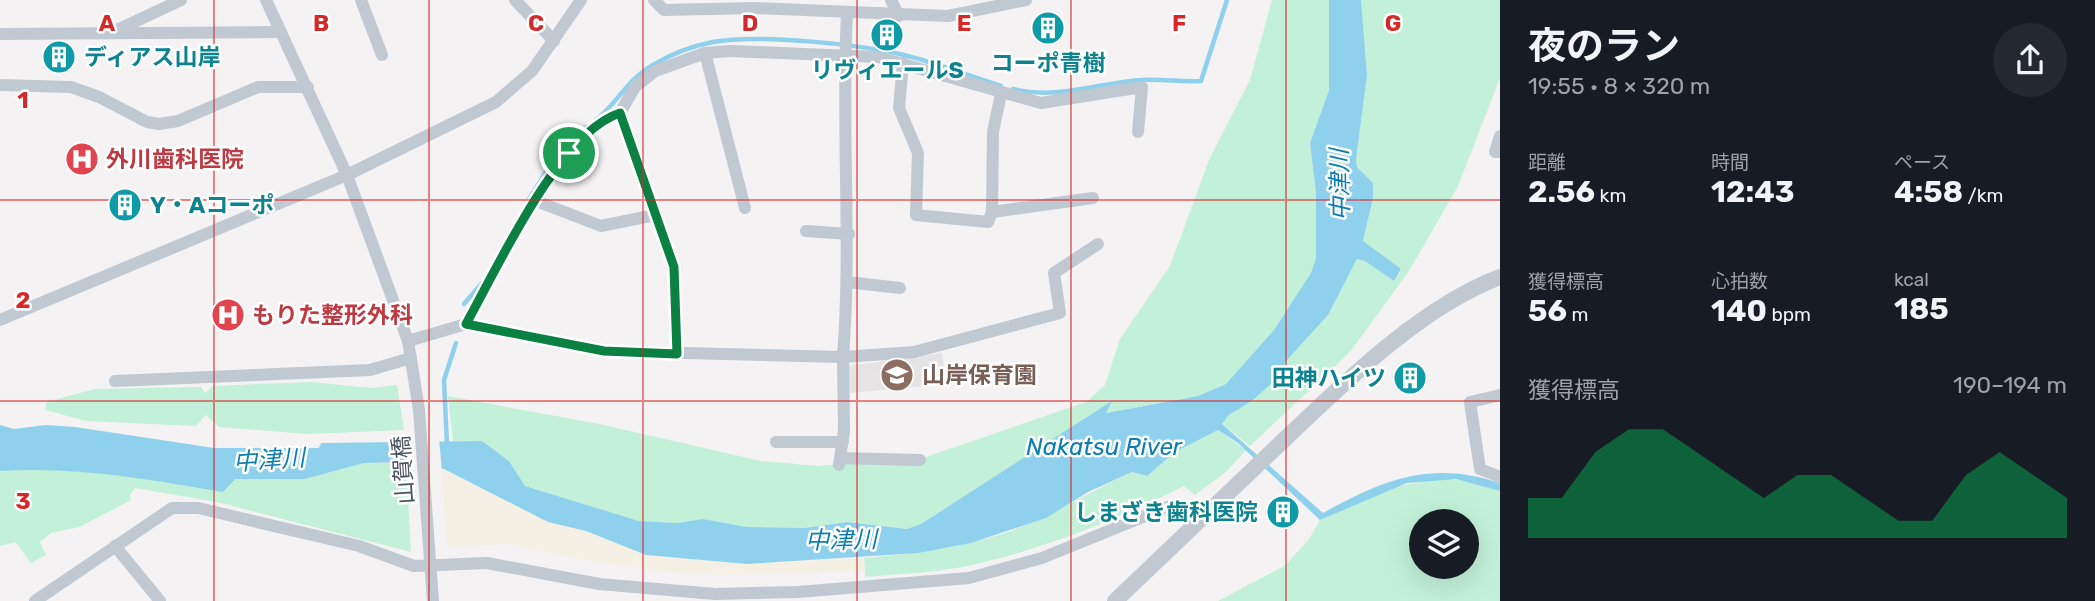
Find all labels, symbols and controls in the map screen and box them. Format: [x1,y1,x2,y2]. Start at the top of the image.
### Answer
text: A [99,9,116,37]
text: B [313,9,329,37]
text: C [528,9,544,37]
text: D [742,9,758,37]
text: E [957,9,971,37]
building icon: コーポ青樹 [1029,9,1067,47]
text: F [1172,9,1186,37]
text: G [1385,9,1401,37]
building icon: リヴィエールS [868,16,906,54]
text: 夜のラン [1528,23,1680,69]
button: share [1993,23,2067,97]
building icon: ディアス山岸 [40,38,78,76]
place label: ディアス山岸 [84,43,220,71]
place label: コーポ青樹 [991,49,1106,77]
place label: リヴィエールS [810,56,964,84]
text: 19:55 · 8 × 320 m [1528,72,1710,100]
text: 1 [17,86,29,114]
pin [539,123,599,183]
icon: arrive [550,134,588,172]
hospital icon: 外川歯科医院 [63,140,101,178]
place label: 外川歯科医院 [106,145,244,173]
water label: 中津川 [1325,146,1355,221]
text: 距離 [1528,151,1566,174]
text: 時間 [1711,151,1749,174]
text: ペース [1894,151,1950,174]
text: 2.56 [1528,174,1595,210]
text: 12:43 [1711,174,1794,210]
text: 4:58 [1894,174,1963,210]
text: km [1595,184,1626,207]
text: /km [1963,184,2003,207]
building icon: Y・Aコーポ [106,186,144,224]
place label: Y・Aコーポ [150,191,274,219]
text: kcal [1894,268,1929,291]
text: 獲得標高 [1528,270,1604,293]
text: 心拍数 [1711,270,1768,293]
text: 2 [16,286,30,314]
text: 185 [1894,291,1949,327]
text: 56 [1528,293,1567,329]
text: 140 [1711,293,1767,329]
hospital icon: もりた整形外科 [209,296,247,334]
place label: もりた整形外科 [252,301,413,329]
text: m [1567,303,1588,326]
text: bpm [1767,303,1811,326]
school or university icon: 山岸保育園 [878,356,916,394]
building icon: 田神ハイツ [1391,359,1429,397]
place label: 山岸保育園 [922,361,1037,389]
place label: 田神ハイツ [1271,364,1386,392]
text: 190–194 m [1953,371,2067,399]
text: 獲得標高 [1528,376,1620,404]
water label: Nakatsu River [1026,433,1183,461]
street label: 山賀橋 [387,435,419,505]
water label: 中津川 [232,443,309,476]
text: 3 [15,487,31,515]
building icon: しまざき歯科医院 [1264,493,1302,531]
place label: しまざき歯科医院 [1074,498,1258,526]
map controls [1409,509,1479,579]
button: layers [1409,509,1479,579]
water label: 中津川 [805,525,880,555]

